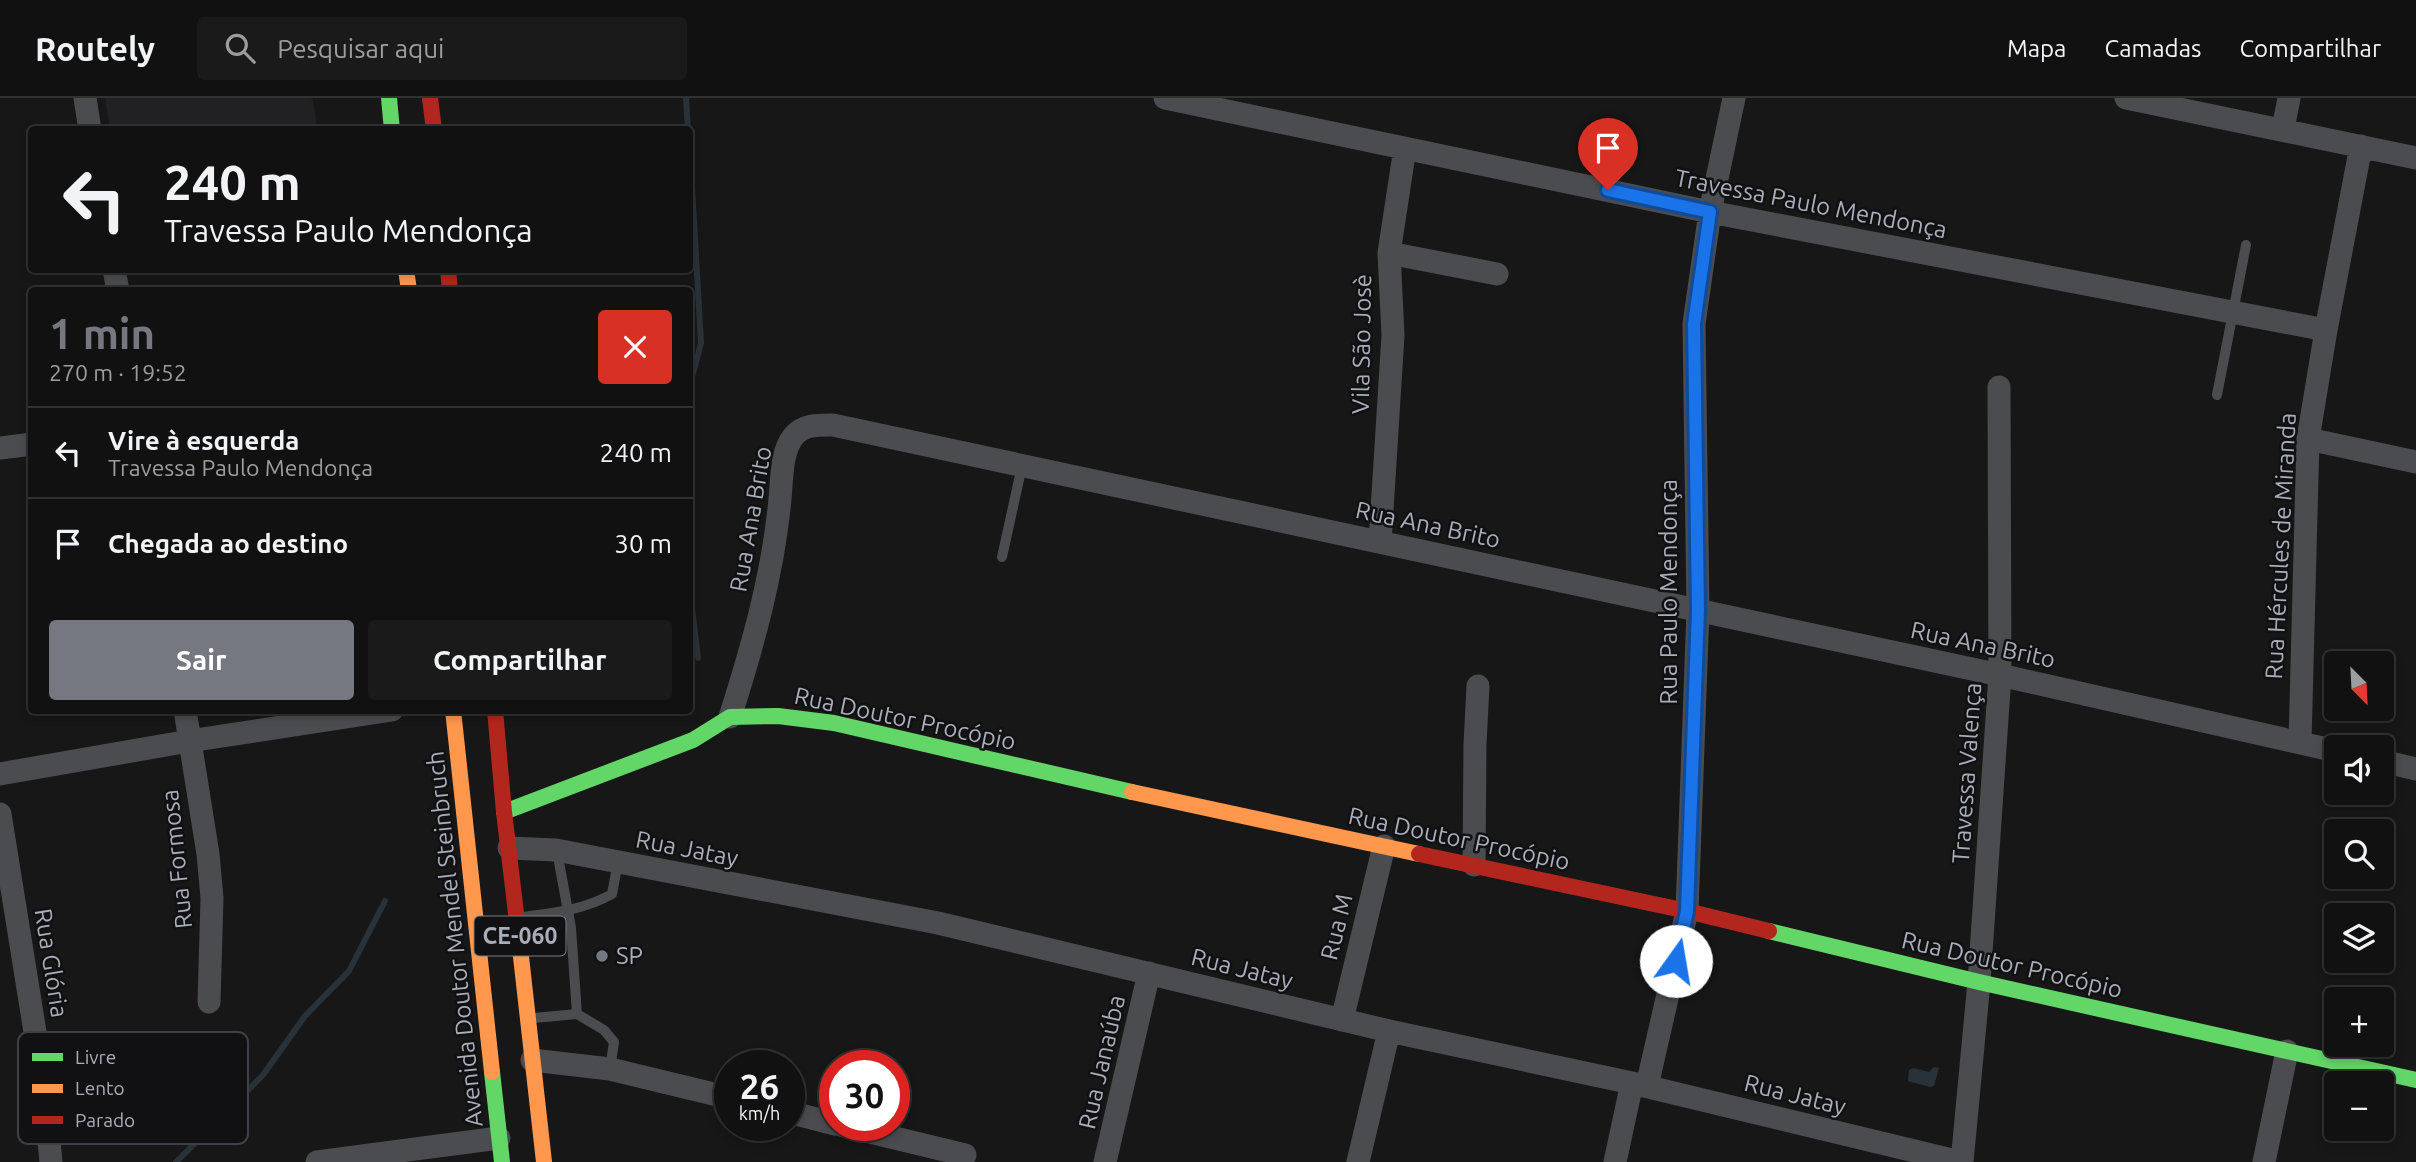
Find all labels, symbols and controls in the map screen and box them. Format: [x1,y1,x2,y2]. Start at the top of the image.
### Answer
search box [197,17,687,80]
icon: search [221,29,259,67]
text: Routely [35,30,155,67]
text: Pesquisar aqui [277,34,444,63]
text: Mapa [2007,35,2066,62]
text: Camadas [2104,35,2201,62]
text: Compartilhar [2239,35,2381,62]
pin [1578,118,1638,190]
icon: arrive [1589,129,1627,167]
icon: left [49,154,140,245]
text: 240 m [164,154,301,209]
street label: Travessa Paulo Mendonça [1673,164,1949,243]
text: Travessa Paulo Mendonça [164,212,533,248]
street label: Vila São Josè [1347,274,1376,414]
text: 1 min [49,310,155,357]
button: close [598,310,672,384]
text: 270 m · 19:52 [49,360,187,385]
street label: Rua Hércules de Miranda [2260,412,2301,680]
text: Vire à esquerda [108,426,299,455]
icon: left [49,434,87,472]
text: 240 m [600,438,672,467]
street label: Rua Ana Brito [724,444,777,594]
text: Travessa Paulo Mendonça [108,455,373,480]
street label: Rua Paulo Mendonça [1655,479,1682,705]
street label: Rua Ana Brito [1353,496,1503,553]
icon: arrive [49,525,87,563]
text: Chegada ao destino [108,529,348,558]
text: 30 m [614,529,672,558]
street label: Rua Ana Brito [1908,616,2058,673]
button: Sair [49,620,354,700]
button: Compartilhar [368,620,672,700]
north arrow [2324,651,2394,721]
map controls [2324,651,2394,1141]
street label: Rua Doutor Procópio [792,682,1018,755]
street label: Travessa Valença [1947,682,1986,864]
button: sound [2324,735,2394,805]
street label: Avenida Doutor Mendel Steinbruch [421,750,488,1128]
street label: Rua Formosa [156,788,197,930]
street label: Rua Doutor Procópio [1346,802,1572,875]
button: search [2324,819,2394,889]
street label: Rua Jatay [634,825,741,872]
street label: Rua M [1315,891,1358,963]
button: layers [2324,903,2394,973]
street label: Rua Glória [30,906,73,1019]
road number: CE-060 [475,916,566,956]
position arrow [1639,924,1713,998]
street label: Rua Doutor Procópio [1899,926,2125,1003]
place label: SP [616,942,643,969]
street label: Rua Jatay [1188,943,1296,994]
marker: SP [594,948,610,964]
button: + [2324,987,2394,1057]
street label: Rua Janaúba [1073,992,1130,1132]
legend [18,1032,248,1144]
text: Livre [75,1046,116,1068]
speed limit sign: 30 [819,1050,910,1141]
text: 26 [740,1066,779,1106]
street label: Rua Jatay [1741,1069,1849,1120]
button: − [2324,1071,2394,1141]
text: Lento [75,1077,125,1099]
text: km/h [739,1103,780,1123]
text: Parado [75,1109,135,1131]

